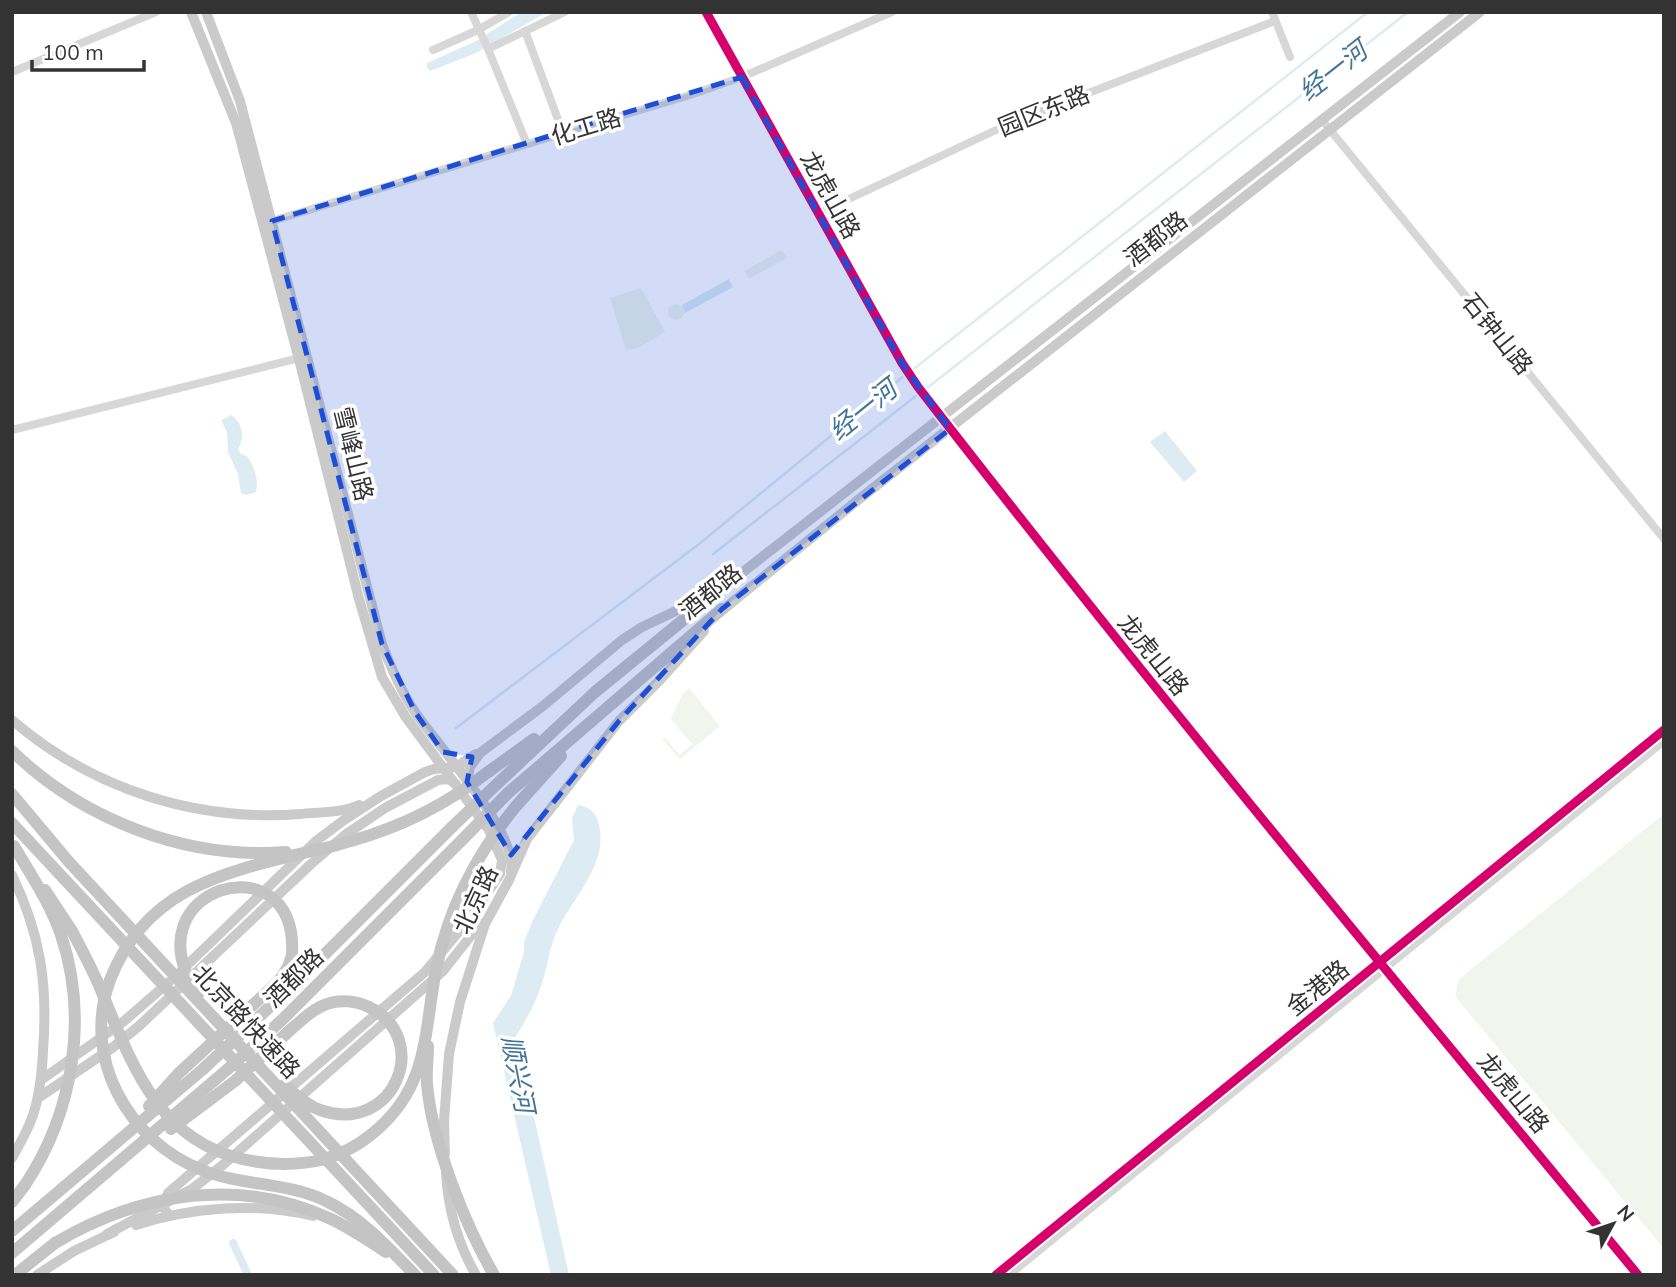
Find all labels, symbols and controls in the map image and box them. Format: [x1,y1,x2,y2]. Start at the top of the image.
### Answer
scale bar [32,28,144,72]
water label: 经一河 [1292,31,1378,108]
text: 100 m [42,39,104,65]
street label: 园区东路 [994,78,1094,142]
street label: 化工路 [547,101,625,151]
street label: 龙虎山路 [794,145,867,244]
street label: 酒都路 [1118,204,1193,272]
street label: 石钟山路 [1456,287,1540,380]
water label: 经一河 [822,369,907,447]
street label: 雪峰山路 [328,404,380,504]
street label: 酒都路 [673,557,748,626]
street label: 龙虎山路 [1112,608,1196,701]
street label: 北京路 [446,861,504,939]
street label: 酒都路 [257,941,329,1013]
street label: 金港路 [1280,953,1355,1022]
street label: 北京路快速路 [187,958,307,1084]
water label: 顺兴河 [495,1032,543,1120]
street label: 龙虎山路 [1471,1046,1556,1139]
north arrow [1578,1189,1648,1259]
text: N [1612,1200,1640,1226]

